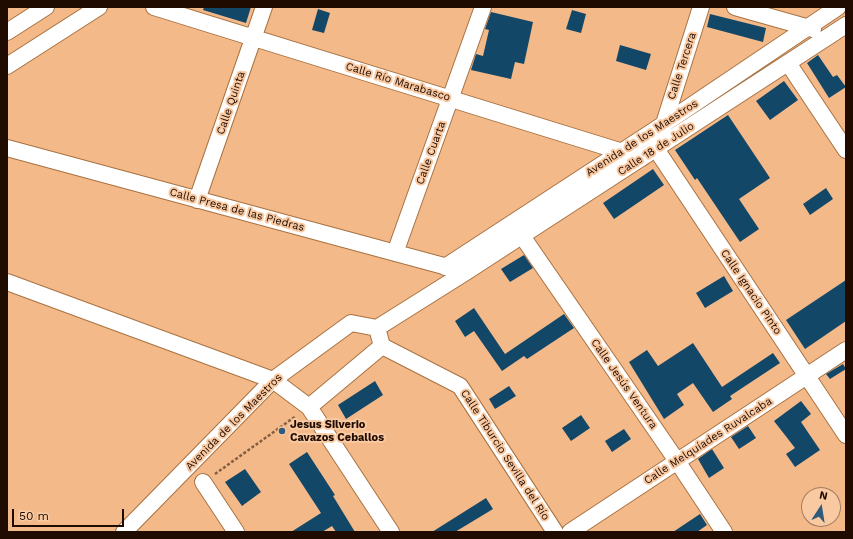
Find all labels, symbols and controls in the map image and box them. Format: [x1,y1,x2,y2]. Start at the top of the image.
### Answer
street label: Calle Tercera [665,31,699,101]
street label: Calle Río Marabasco [344,60,452,104]
street label: Calle Quinta [214,70,248,136]
street label: Avenida de los Maestros [583,97,701,179]
street label: Calle 18 de Julio [615,119,697,179]
street label: Calle Cuarta [413,120,449,186]
street label: Calle Presa de las Piedras [168,186,306,234]
street label: Calle Ignacio Pinto [718,247,784,337]
street label: Calle Jesús Ventura [588,336,660,432]
street label: Avenida de los Maestros [183,371,285,473]
street label: Calle Tiburcio Sevilla del Río [458,387,552,523]
street label: Calle Melquíades Ruvalcaba [642,395,774,487]
place label: Jesus Silverio Cavazos Ceballos [290,418,384,444]
marker: Jesus Silverio Cavazos Ceballos [277,426,287,436]
north arrow [801,487,841,527]
text: N [818,489,829,503]
scale bar [14,501,126,527]
text: 50 m [19,509,49,523]

